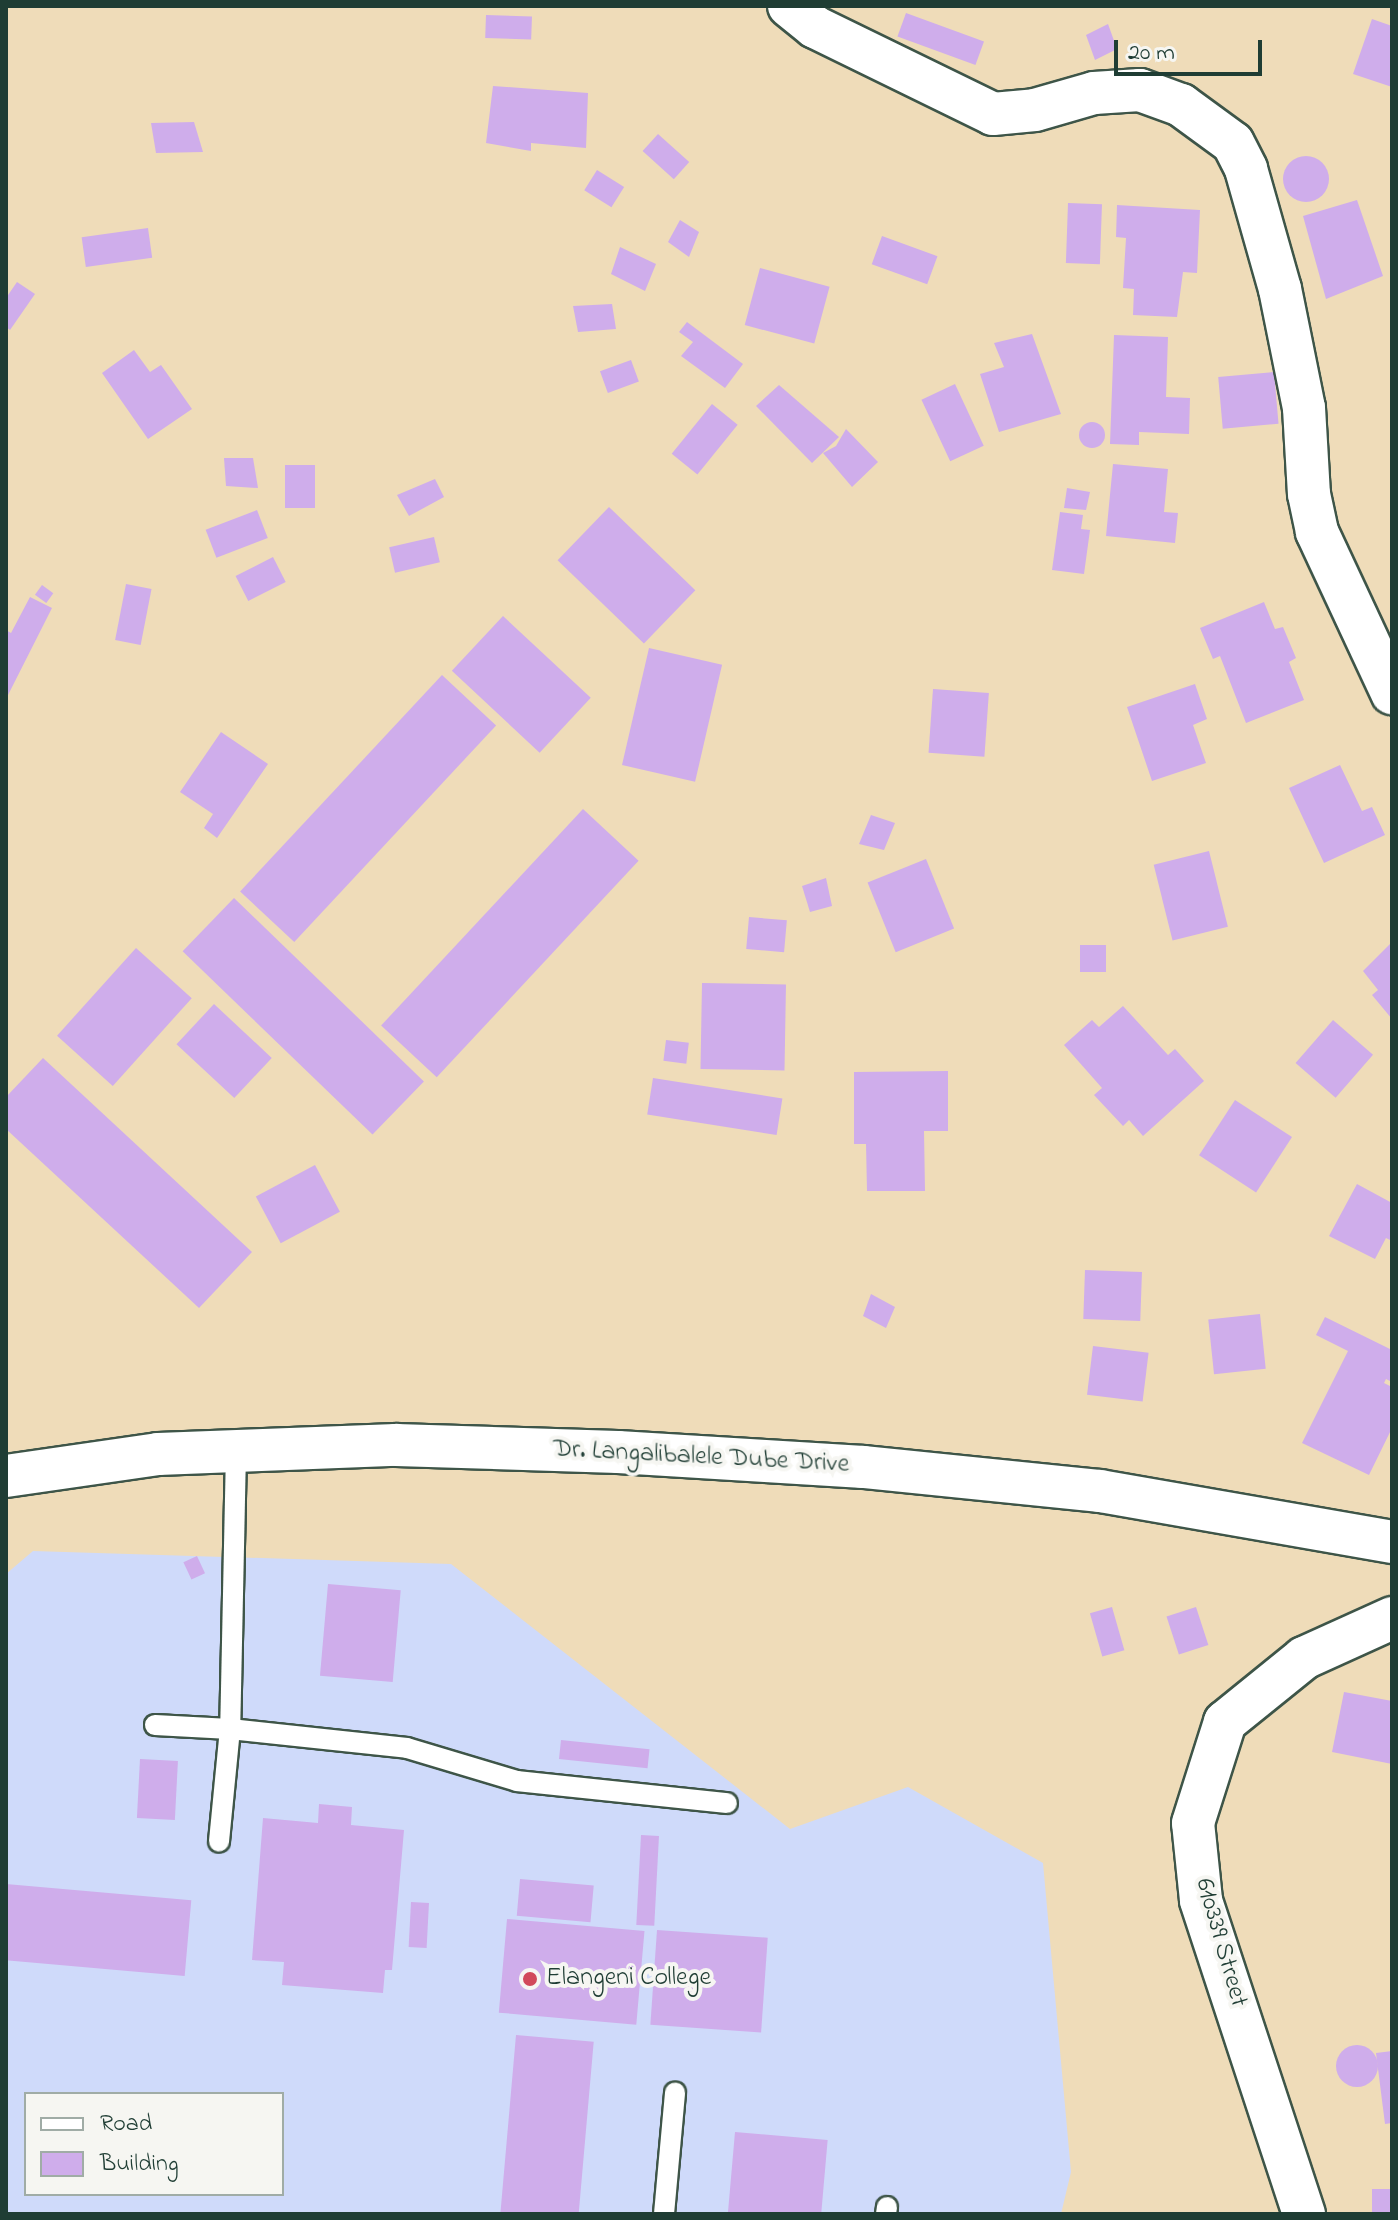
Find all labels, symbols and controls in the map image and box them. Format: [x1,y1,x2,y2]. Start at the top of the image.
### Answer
scale bar [1118,24,1266,74]
text: 20 m [1128,36,1175,71]
street label: Dr. Langalibalele Dube Drive [552,1435,850,1481]
street label: 610339 Street [1187,1875,1253,2011]
place label: Elangeni College [546,1963,711,1995]
marker: Elangeni College [521,1970,539,1988]
legend [24,2092,284,2196]
text: Road [100,2107,152,2142]
text: Building [100,2147,179,2182]

